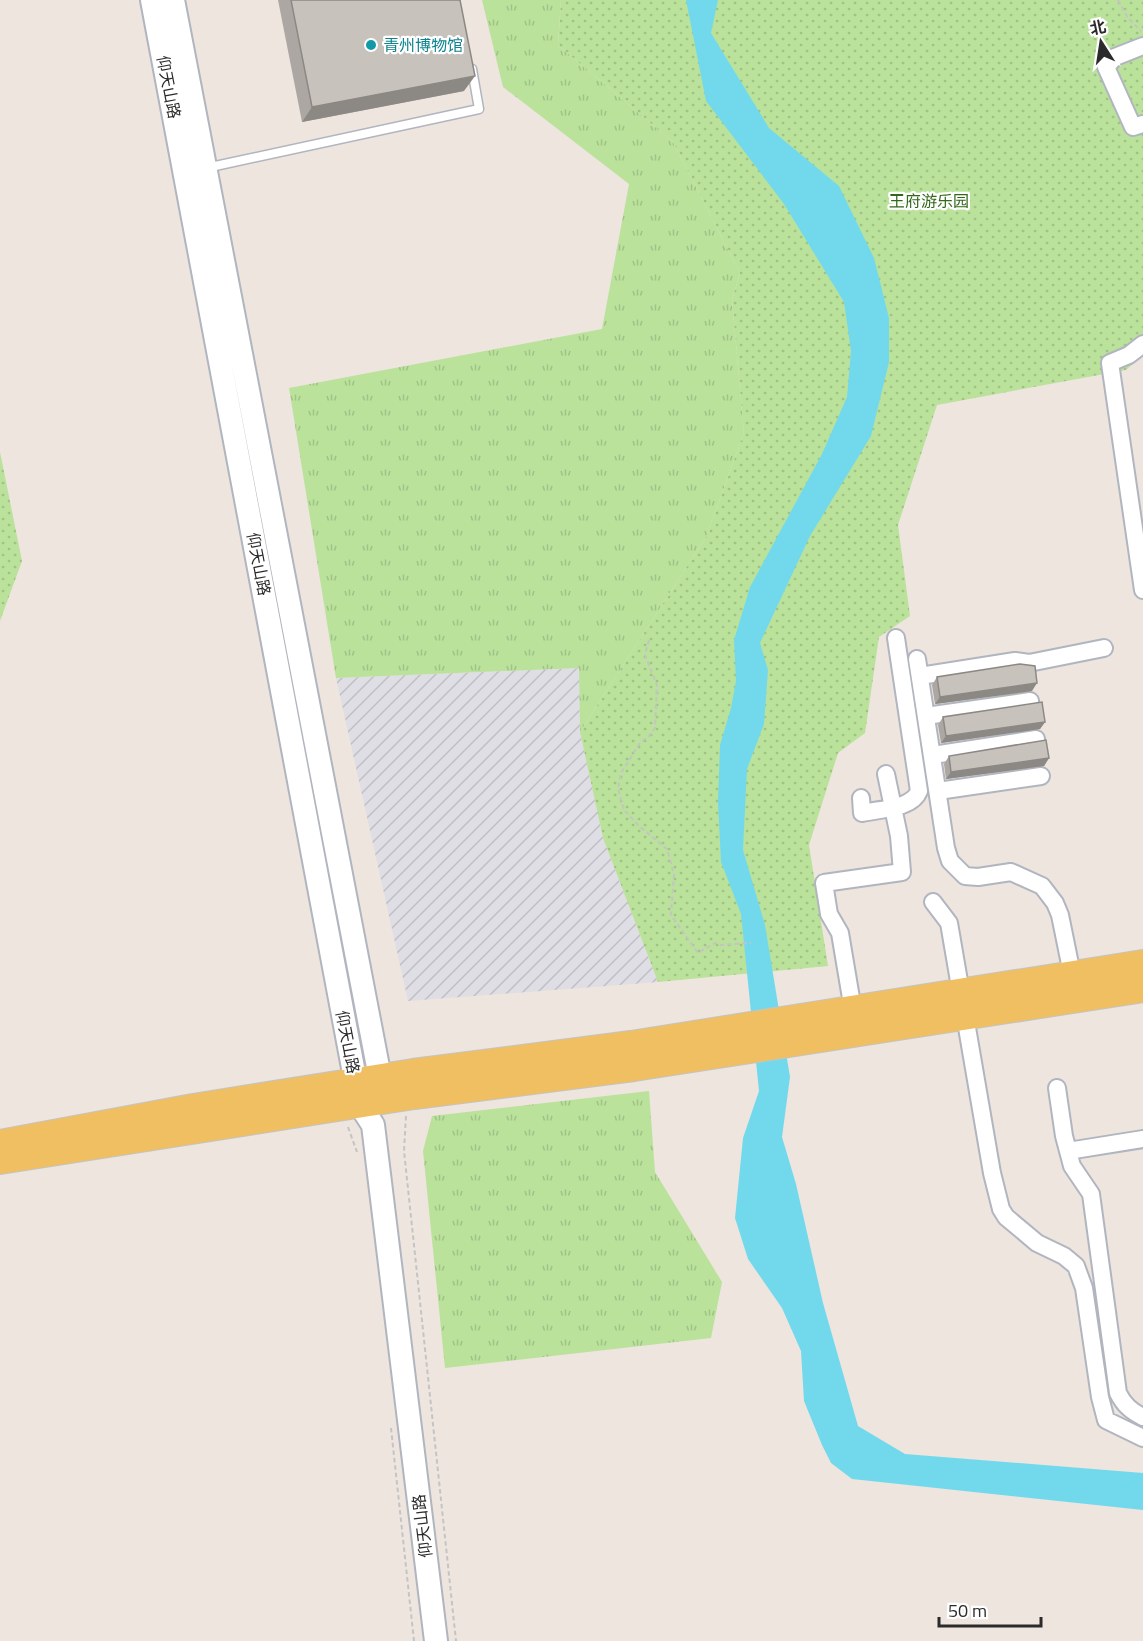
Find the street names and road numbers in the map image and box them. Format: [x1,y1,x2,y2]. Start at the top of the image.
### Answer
street label: 仰天山路 [151,53,187,121]
street label: 仰天山路 [241,530,277,598]
street label: 仰天山路 [330,1008,366,1076]
street label: 仰天山路 [406,1493,438,1559]

